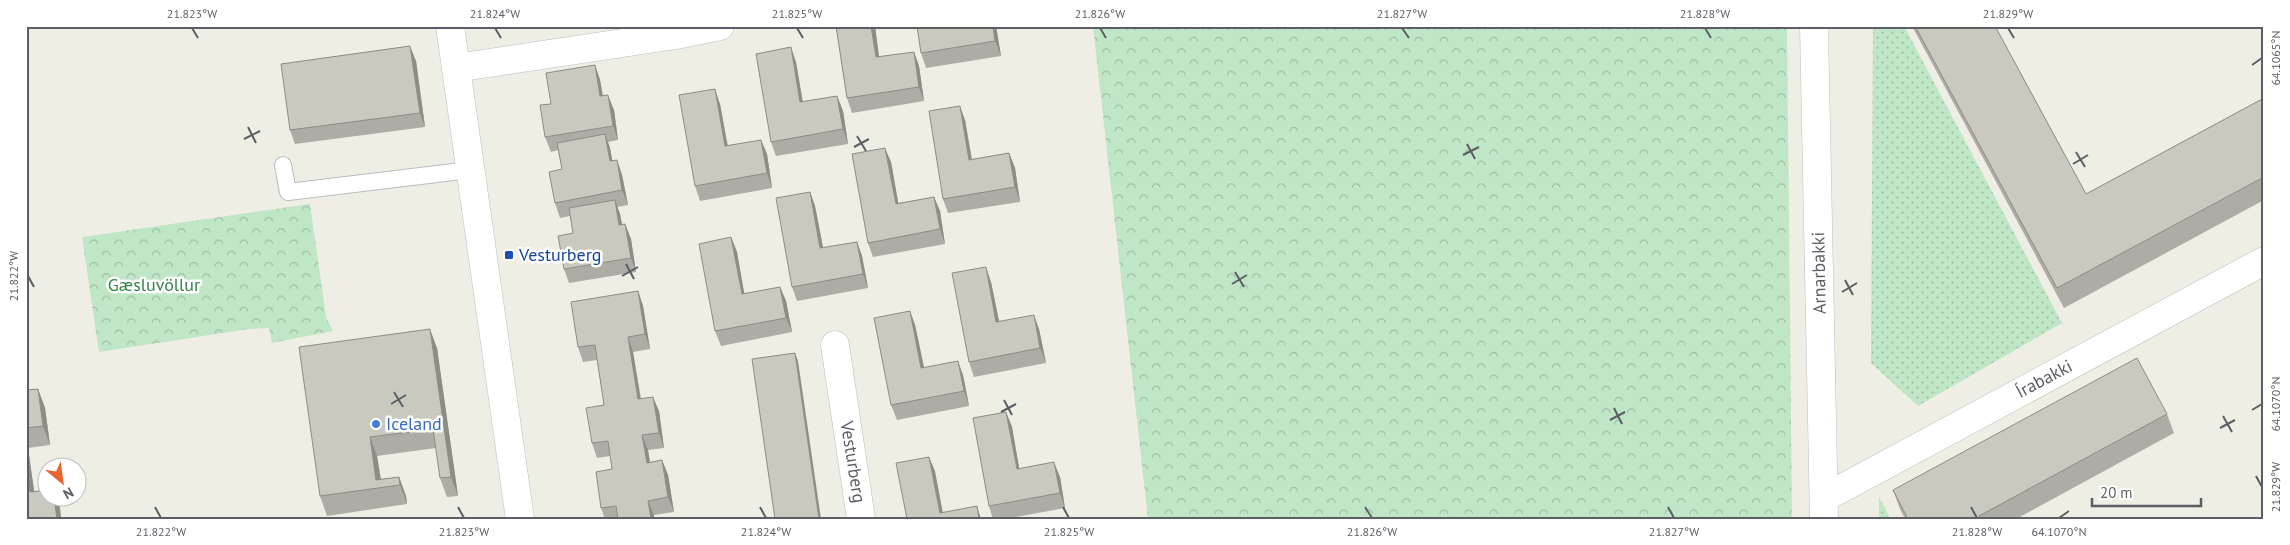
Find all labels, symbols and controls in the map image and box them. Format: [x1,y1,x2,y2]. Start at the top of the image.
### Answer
text: 21.823°W [167,6,217,21]
text: 21.824°W [470,6,520,21]
text: 21.825°W [772,6,822,21]
text: 21.826°W [1075,6,1125,21]
text: 21.827°W [1377,6,1427,21]
text: 21.828°W [1680,6,1730,21]
text: 21.829°W [1983,6,2033,21]
text: 64.1065°N [2268,31,2283,85]
street label: Arnarbakki [1806,232,1831,314]
place label: Vesturberg [518,243,601,266]
marker: Vesturberg [503,249,515,261]
text: 21.822°W [6,251,21,301]
park label: Gæsluvöllur [108,273,200,296]
street label: Írabakki [2011,354,2076,403]
text: 64.1070°N [2268,377,2283,431]
place label: Iceland [386,412,442,435]
marker: Iceland [370,418,382,430]
street label: Vesturberg [836,418,871,504]
north arrow [38,458,88,508]
text: 21.829°W [2268,462,2283,512]
scale bar [2092,475,2201,507]
text: N [60,483,77,503]
text: 20 m [2100,483,2133,502]
text: 21.822°W [136,524,186,539]
text: 21.823°W [439,524,489,539]
text: 21.824°W [741,524,791,539]
text: 21.825°W [1044,524,1094,539]
text: 21.826°W [1347,524,1397,539]
text: 21.827°W [1649,524,1699,539]
text: 21.828°W [1952,524,2002,539]
text: 64.1070°N [2032,524,2086,539]

